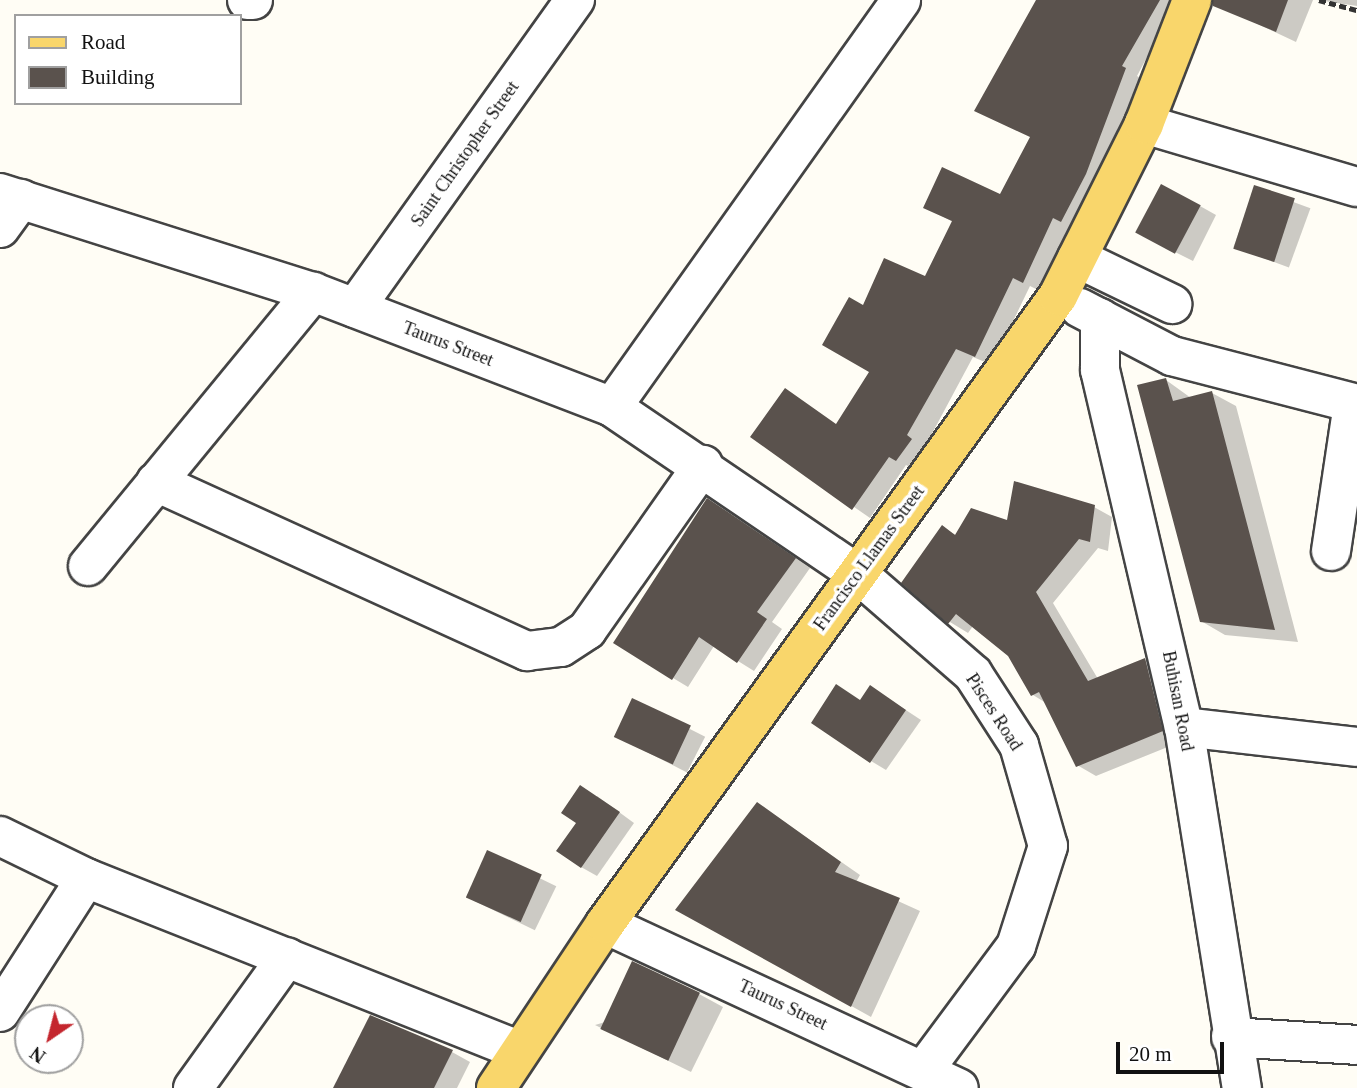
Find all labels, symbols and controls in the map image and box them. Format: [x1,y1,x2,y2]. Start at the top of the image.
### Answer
legend [14,14,242,105]
text: Road [81,30,125,54]
text: Building [81,65,155,89]
street label: Saint Christopher Street [407,77,523,231]
street label: Taurus Street [400,317,496,371]
street label: Francisco Llamas Street [809,481,929,635]
street label: Buhisan Road [1158,649,1198,753]
street label: Pisces Road [961,669,1027,755]
street label: Taurus Street [735,975,831,1035]
north arrow [14,1004,84,1074]
scale bar [1119,1028,1228,1072]
text: N [26,1042,49,1068]
text: 20 m [1129,1042,1172,1066]

